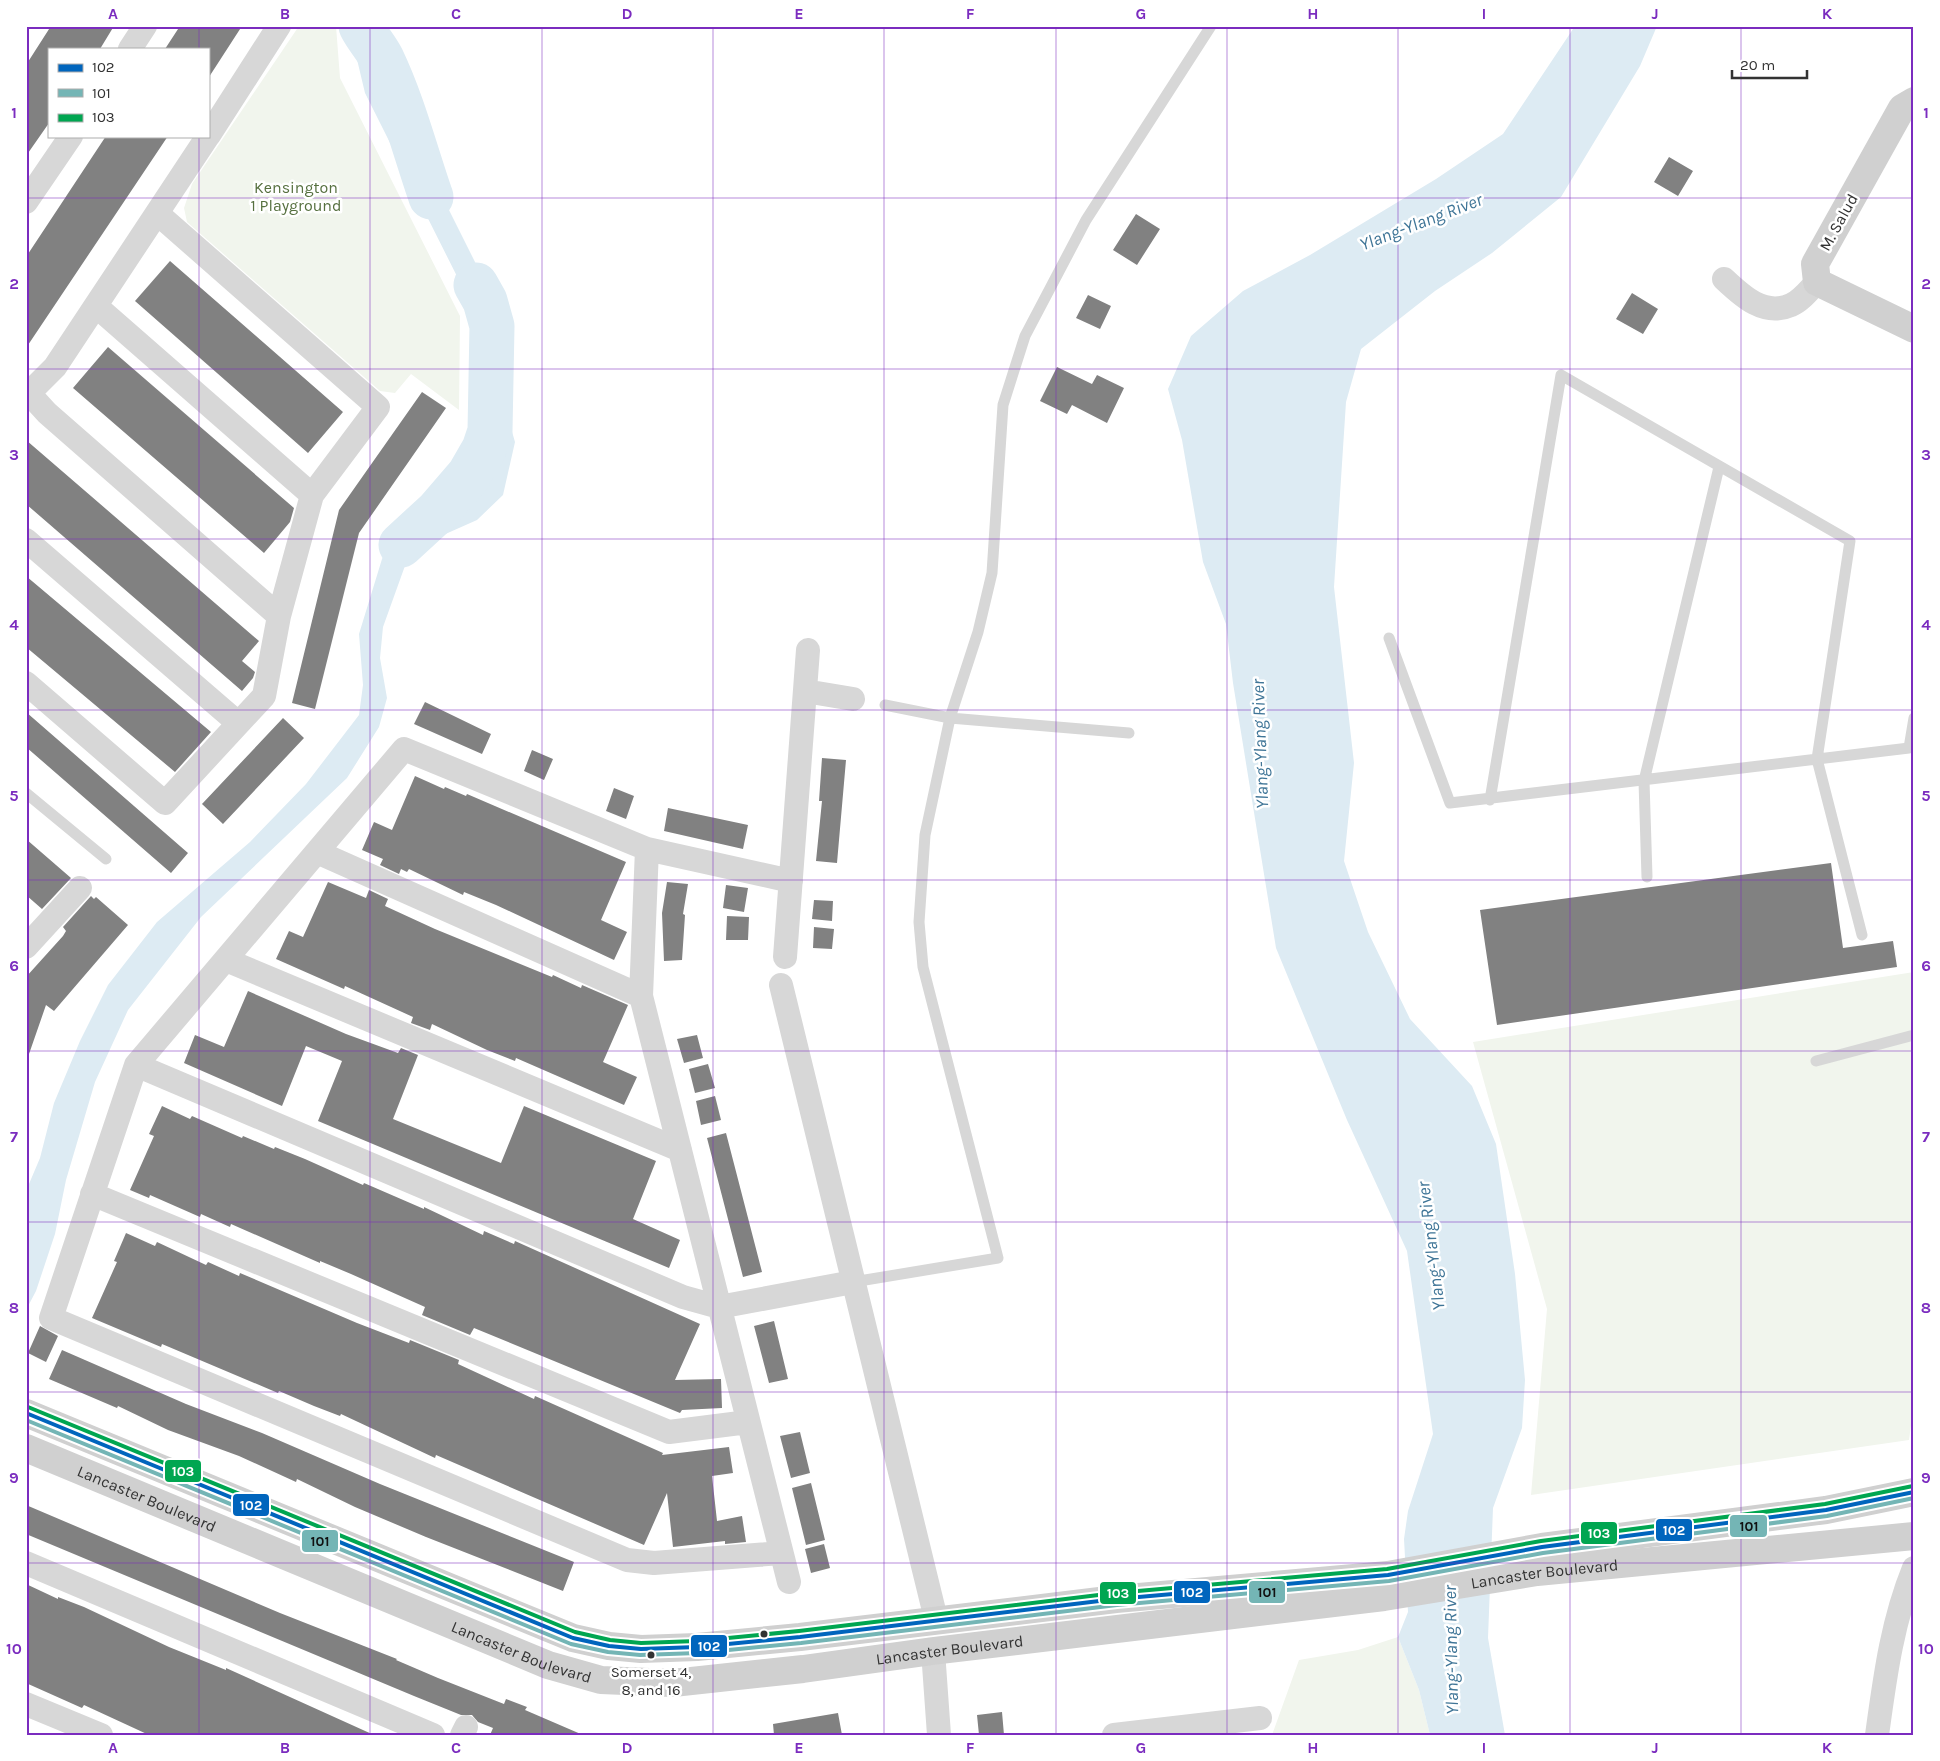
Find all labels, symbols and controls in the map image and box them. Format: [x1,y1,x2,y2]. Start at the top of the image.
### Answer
text: A [108,4,118,23]
text: B [280,4,290,23]
text: C [451,4,461,23]
text: D [622,4,633,23]
text: E [794,4,804,23]
text: F [966,4,975,23]
text: G [1136,4,1146,23]
text: H [1307,4,1319,23]
text: I [1482,4,1486,23]
text: J [1651,4,1659,23]
text: K [1822,4,1833,23]
legend [48,48,210,138]
scale bar [1732,48,1808,80]
text: 20 m [1740,56,1775,74]
text: 102 [92,58,115,76]
text: 101 [92,84,111,102]
text: 1 [11,103,17,122]
text: 1 [1923,103,1929,122]
text: 103 [92,108,115,126]
park label: Kensington 1 Playground [251,178,341,215]
water label: Ylang-Ylang River [1356,188,1486,256]
street label: M. Salud [1815,190,1862,254]
text: 2 [9,274,19,293]
text: 2 [1921,274,1931,293]
text: 3 [9,445,19,464]
text: 3 [1921,445,1931,464]
text: 4 [9,615,19,634]
text: 4 [1921,615,1931,634]
water label: Ylang-Ylang River [1247,678,1273,809]
text: 5 [9,786,19,805]
text: 5 [1921,786,1931,805]
text: 6 [9,956,19,975]
text: 6 [1921,956,1931,975]
text: 7 [10,1127,18,1146]
text: 7 [1922,1127,1930,1146]
water label: Ylang-Ylang River [1412,1179,1450,1312]
text: 8 [9,1298,19,1317]
text: 8 [1921,1298,1931,1317]
line badge: 103 [164,1459,202,1483]
street label: Lancaster Boulevard [75,1461,219,1536]
text: 103 [172,1463,194,1480]
text: 9 [9,1468,19,1487]
text: 9 [1921,1468,1931,1487]
line badge: 102 [232,1493,270,1517]
text: 102 [240,1497,262,1514]
line badge: 101 [1729,1514,1768,1538]
line badge: 102 [1655,1518,1693,1542]
text: 101 [1740,1518,1758,1535]
line badge: 103 [1580,1521,1618,1545]
text: 102 [1663,1522,1685,1539]
text: 103 [1588,1525,1610,1542]
line badge: 101 [301,1529,339,1553]
text: 101 [311,1533,329,1550]
street label: Lancaster Boulevard [1469,1555,1619,1593]
line badge: 102 [1173,1580,1211,1604]
line badge: 101 [1248,1580,1286,1604]
line badge: 103 [1099,1581,1137,1605]
text: 102 [1181,1584,1203,1601]
text: 101 [1258,1584,1276,1601]
water label: Ylang-Ylang River [1439,1584,1463,1715]
text: 103 [1107,1585,1129,1602]
street label: Lancaster Boulevard [449,1617,594,1687]
unlabelled marker [759,1629,769,1639]
street label: Lancaster Boulevard [875,1631,1024,1669]
line badge: 102 [690,1634,728,1658]
text: 102 [698,1638,720,1655]
text: 10 [6,1639,22,1658]
text: 10 [1918,1639,1934,1658]
marker: Somerset 4, 8, and 16 [646,1650,656,1660]
place label: Somerset 4, 8, and 16 [611,1663,691,1699]
text: A [108,1738,118,1757]
text: B [280,1738,290,1757]
text: C [451,1738,461,1757]
text: D [622,1738,633,1757]
text: E [794,1738,804,1757]
text: F [966,1738,975,1757]
text: G [1136,1738,1146,1757]
text: H [1307,1738,1319,1757]
text: I [1482,1738,1486,1757]
text: J [1651,1738,1659,1757]
text: K [1822,1738,1833,1757]

